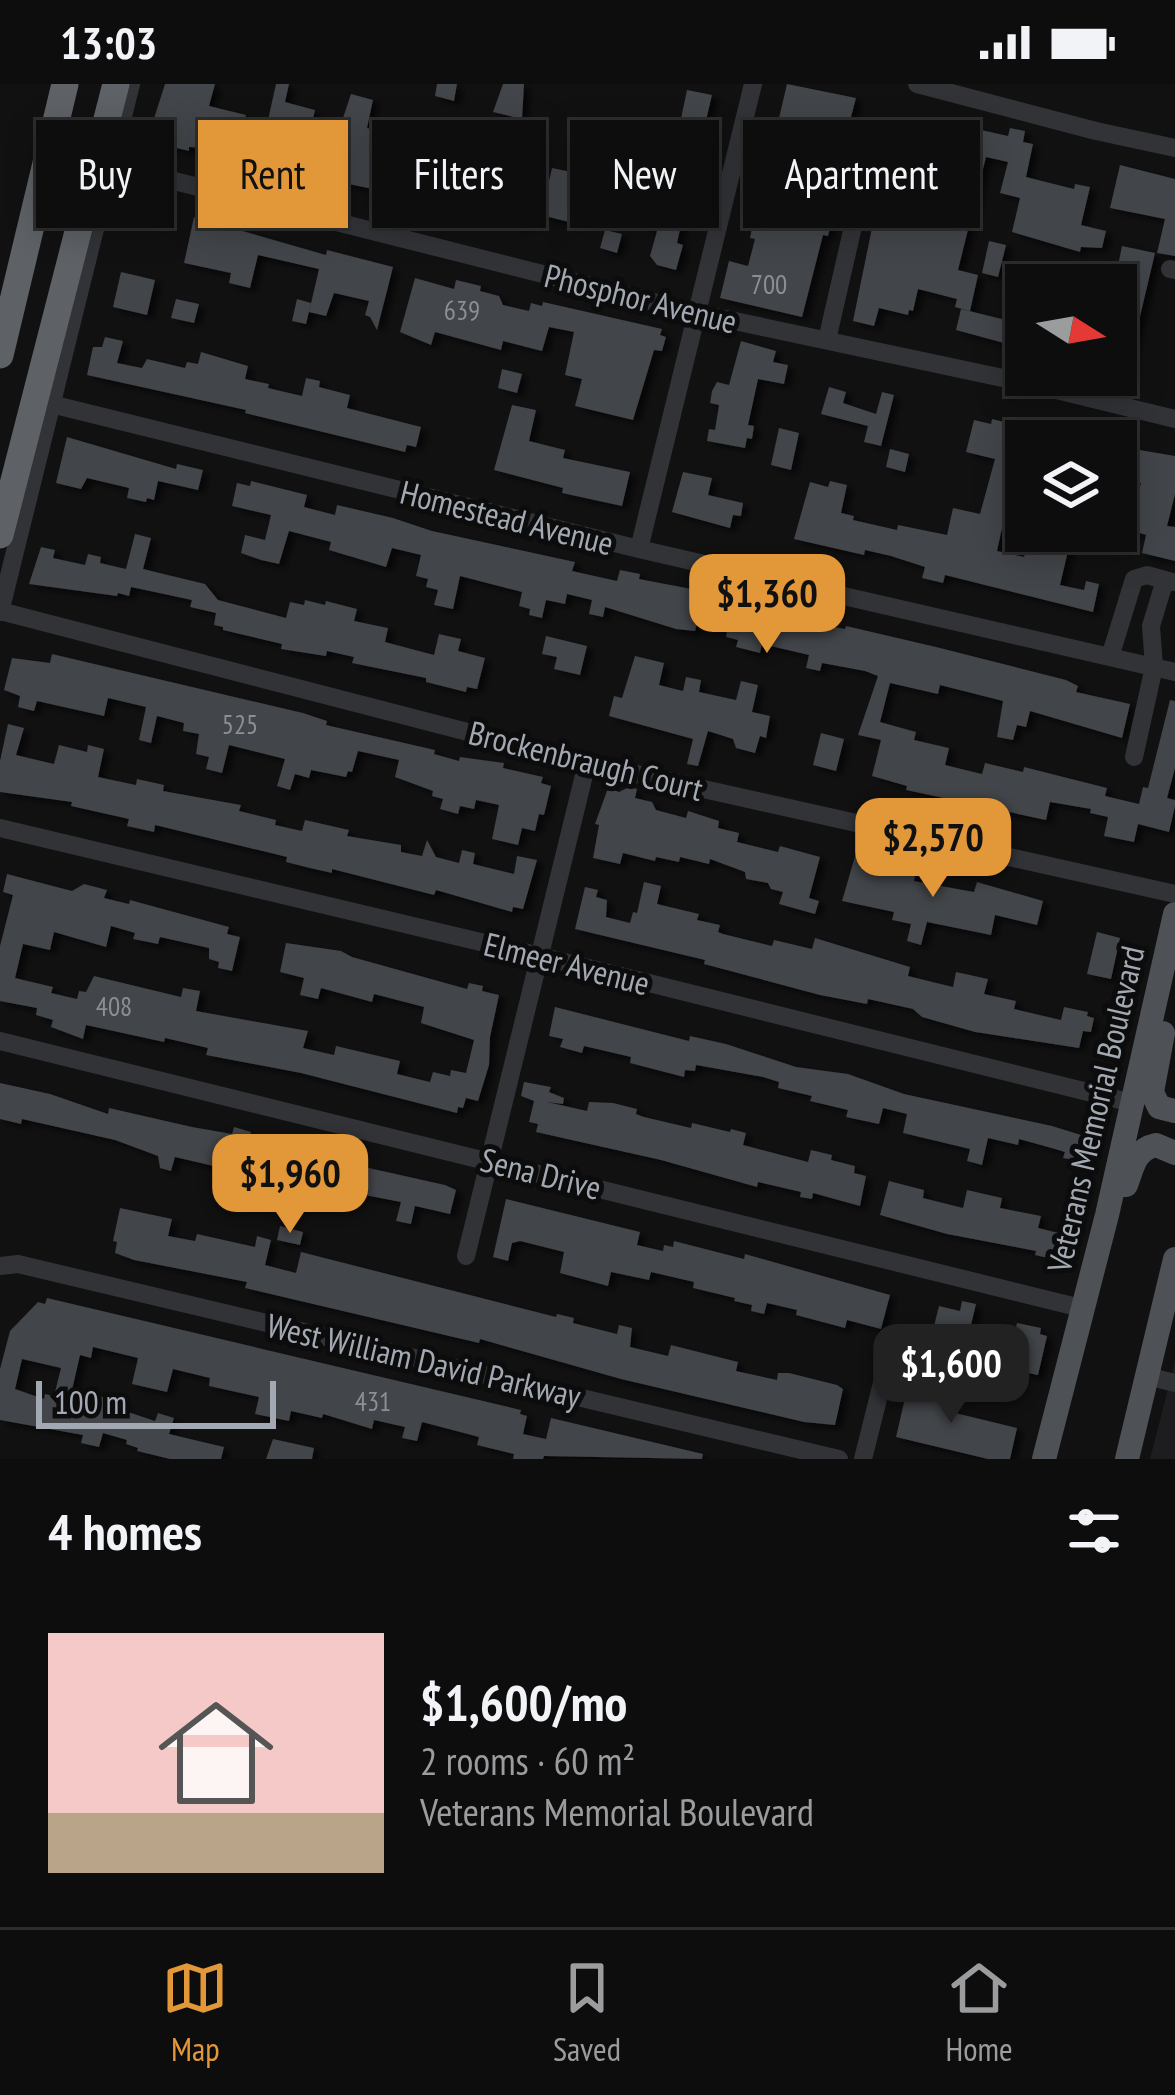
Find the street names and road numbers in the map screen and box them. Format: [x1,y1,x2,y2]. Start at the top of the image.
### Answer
street label: Phosphor Avenue [540,253,742,343]
street label: Homestead Avenue [396,470,618,564]
street label: Brockenbraugh Court [465,710,707,810]
street label: Elmeer Avenue [480,922,654,1004]
street label: Veterans Memorial Boulevard [1036,942,1153,1277]
street label: Sena Drive [476,1137,606,1209]
street label: West William David Parkway [263,1303,586,1417]

